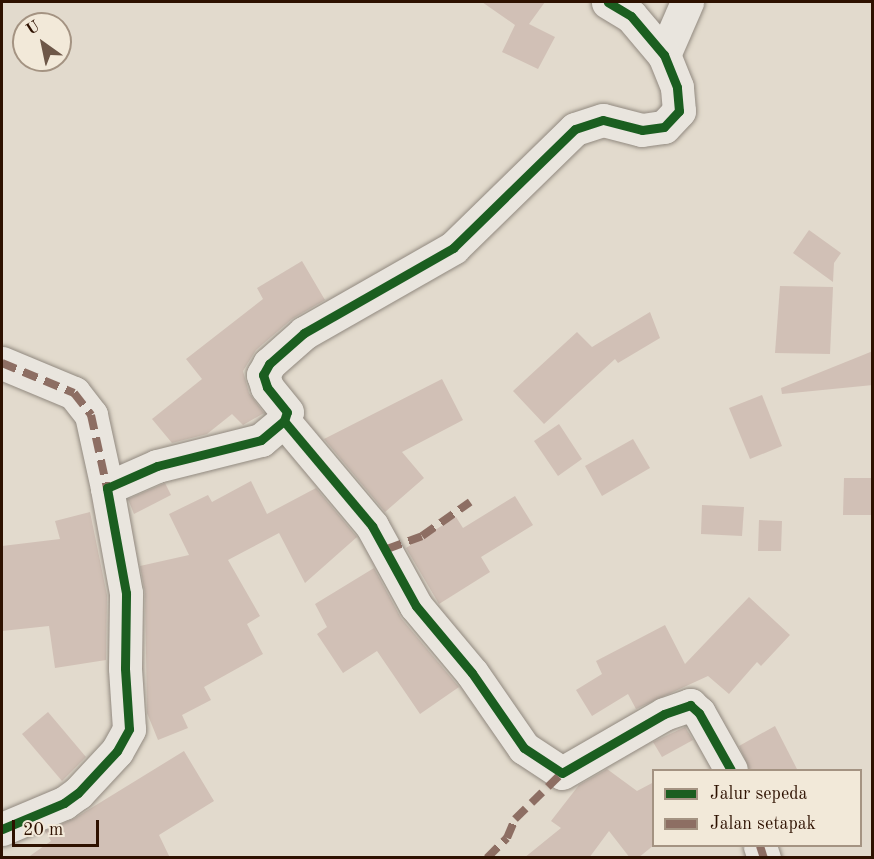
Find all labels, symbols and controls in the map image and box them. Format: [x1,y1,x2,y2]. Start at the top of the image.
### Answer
north arrow [12,12,72,72]
text: U [24,18,43,39]
legend [652,769,862,847]
text: Jalur sepeda [710,785,808,803]
scale bar [15,808,102,846]
text: Jalan setapak [710,815,816,833]
text: 20 m [23,821,63,839]

